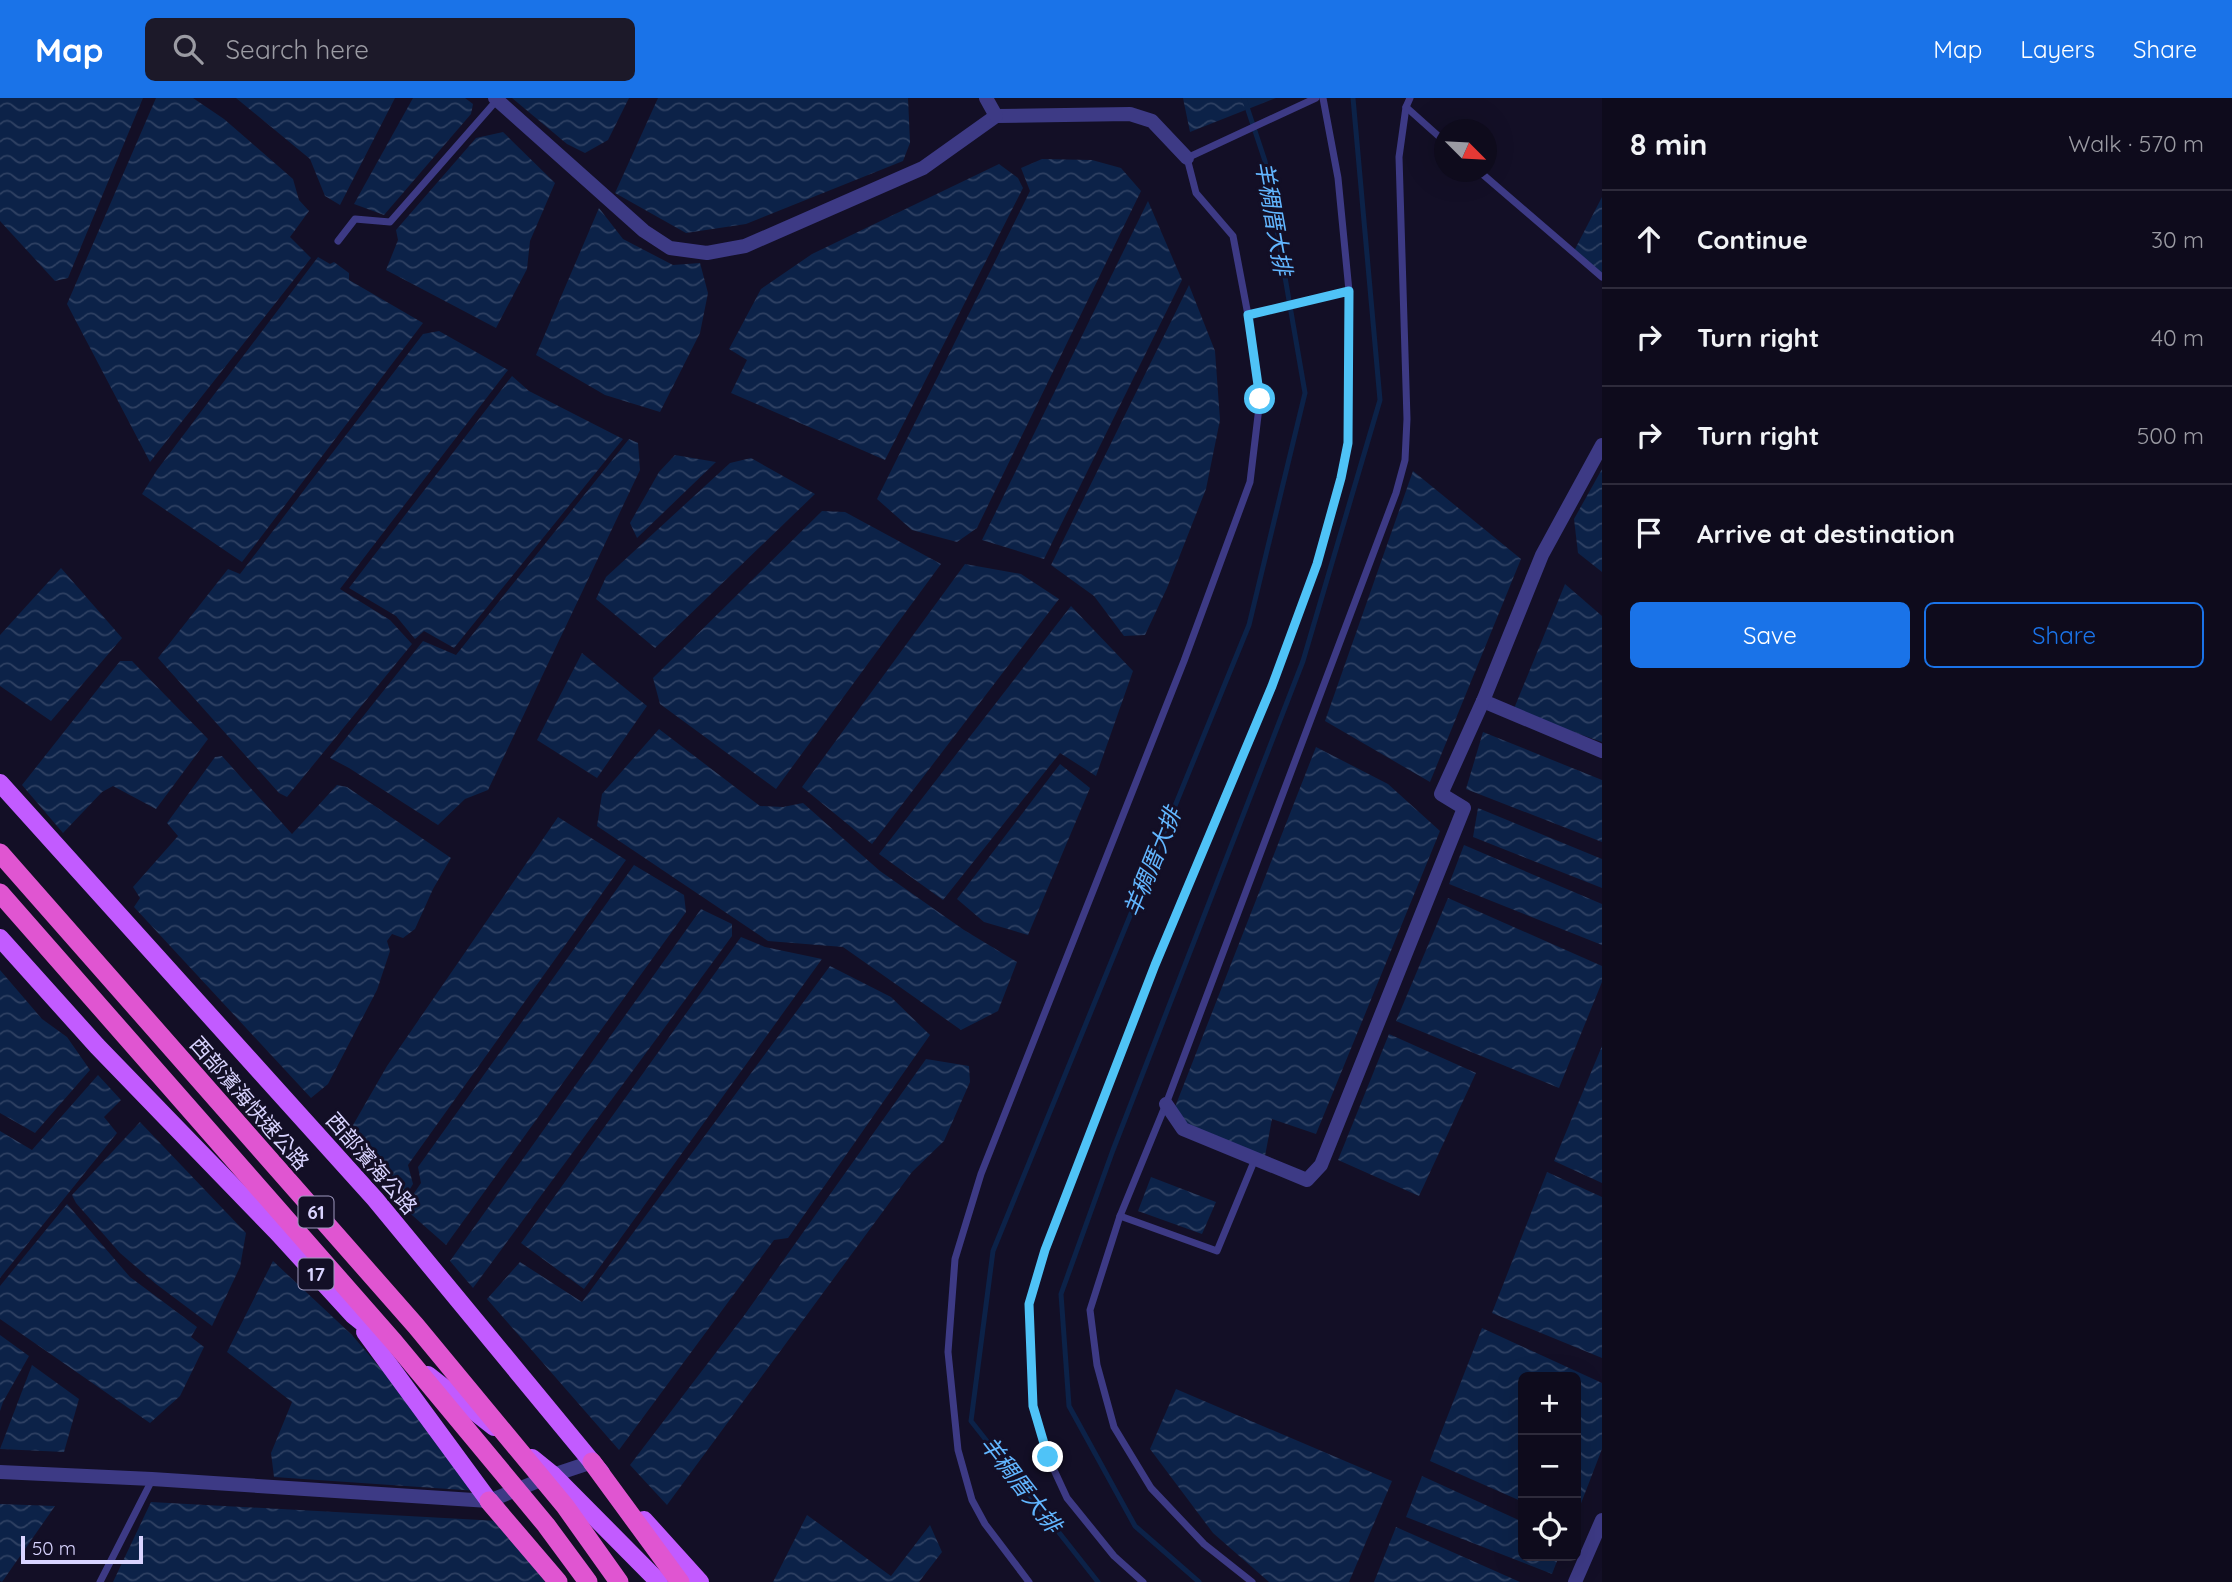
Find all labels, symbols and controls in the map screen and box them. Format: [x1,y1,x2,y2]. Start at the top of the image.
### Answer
search box [145,18,635,81]
text: Map [35,29,103,70]
icon: search [169,30,207,68]
text: Search here [225,33,369,66]
text: Map [1933,34,1982,64]
text: Layers [2020,34,2095,64]
text: Share [2133,34,2197,64]
north arrow [1434,119,1497,182]
text: 8 min [1630,125,1707,163]
text: Walk · 570 m [2068,129,2204,158]
water label: 羊稠厝大排 [1250,159,1299,280]
icon: ahead [1630,220,1668,258]
text: Continue [1697,223,1808,256]
text: 30 m [2151,225,2204,254]
icon: right [1630,318,1668,356]
text: Turn right [1697,321,1819,354]
text: 40 m [2151,323,2204,352]
route start [1244,383,1275,414]
icon: right [1630,416,1668,454]
text: Turn right [1697,419,1819,452]
text: 500 m [2137,421,2204,450]
icon: arrive [1630,514,1668,552]
text: Arrive at destination [1697,517,1955,550]
button: Save [1630,602,1910,668]
button: Share [1924,602,2204,668]
water label: 羊稠厝大排 [1117,800,1188,921]
street label: 西部濱海快速公路 [185,1031,315,1175]
street label: 西部濱海公路 [321,1107,423,1219]
road number: 61 [298,1196,334,1228]
road number: 17 [298,1258,334,1290]
map controls [1518,1372,1581,1561]
button: + [1518,1372,1581,1435]
water label: 羊稠厝大排 [974,1430,1070,1541]
button: − [1518,1435,1581,1498]
route end [1032,1441,1063,1472]
button: locate [1518,1498,1581,1561]
scale bar [21,1533,144,1565]
text: 50 m [32,1536,76,1560]

